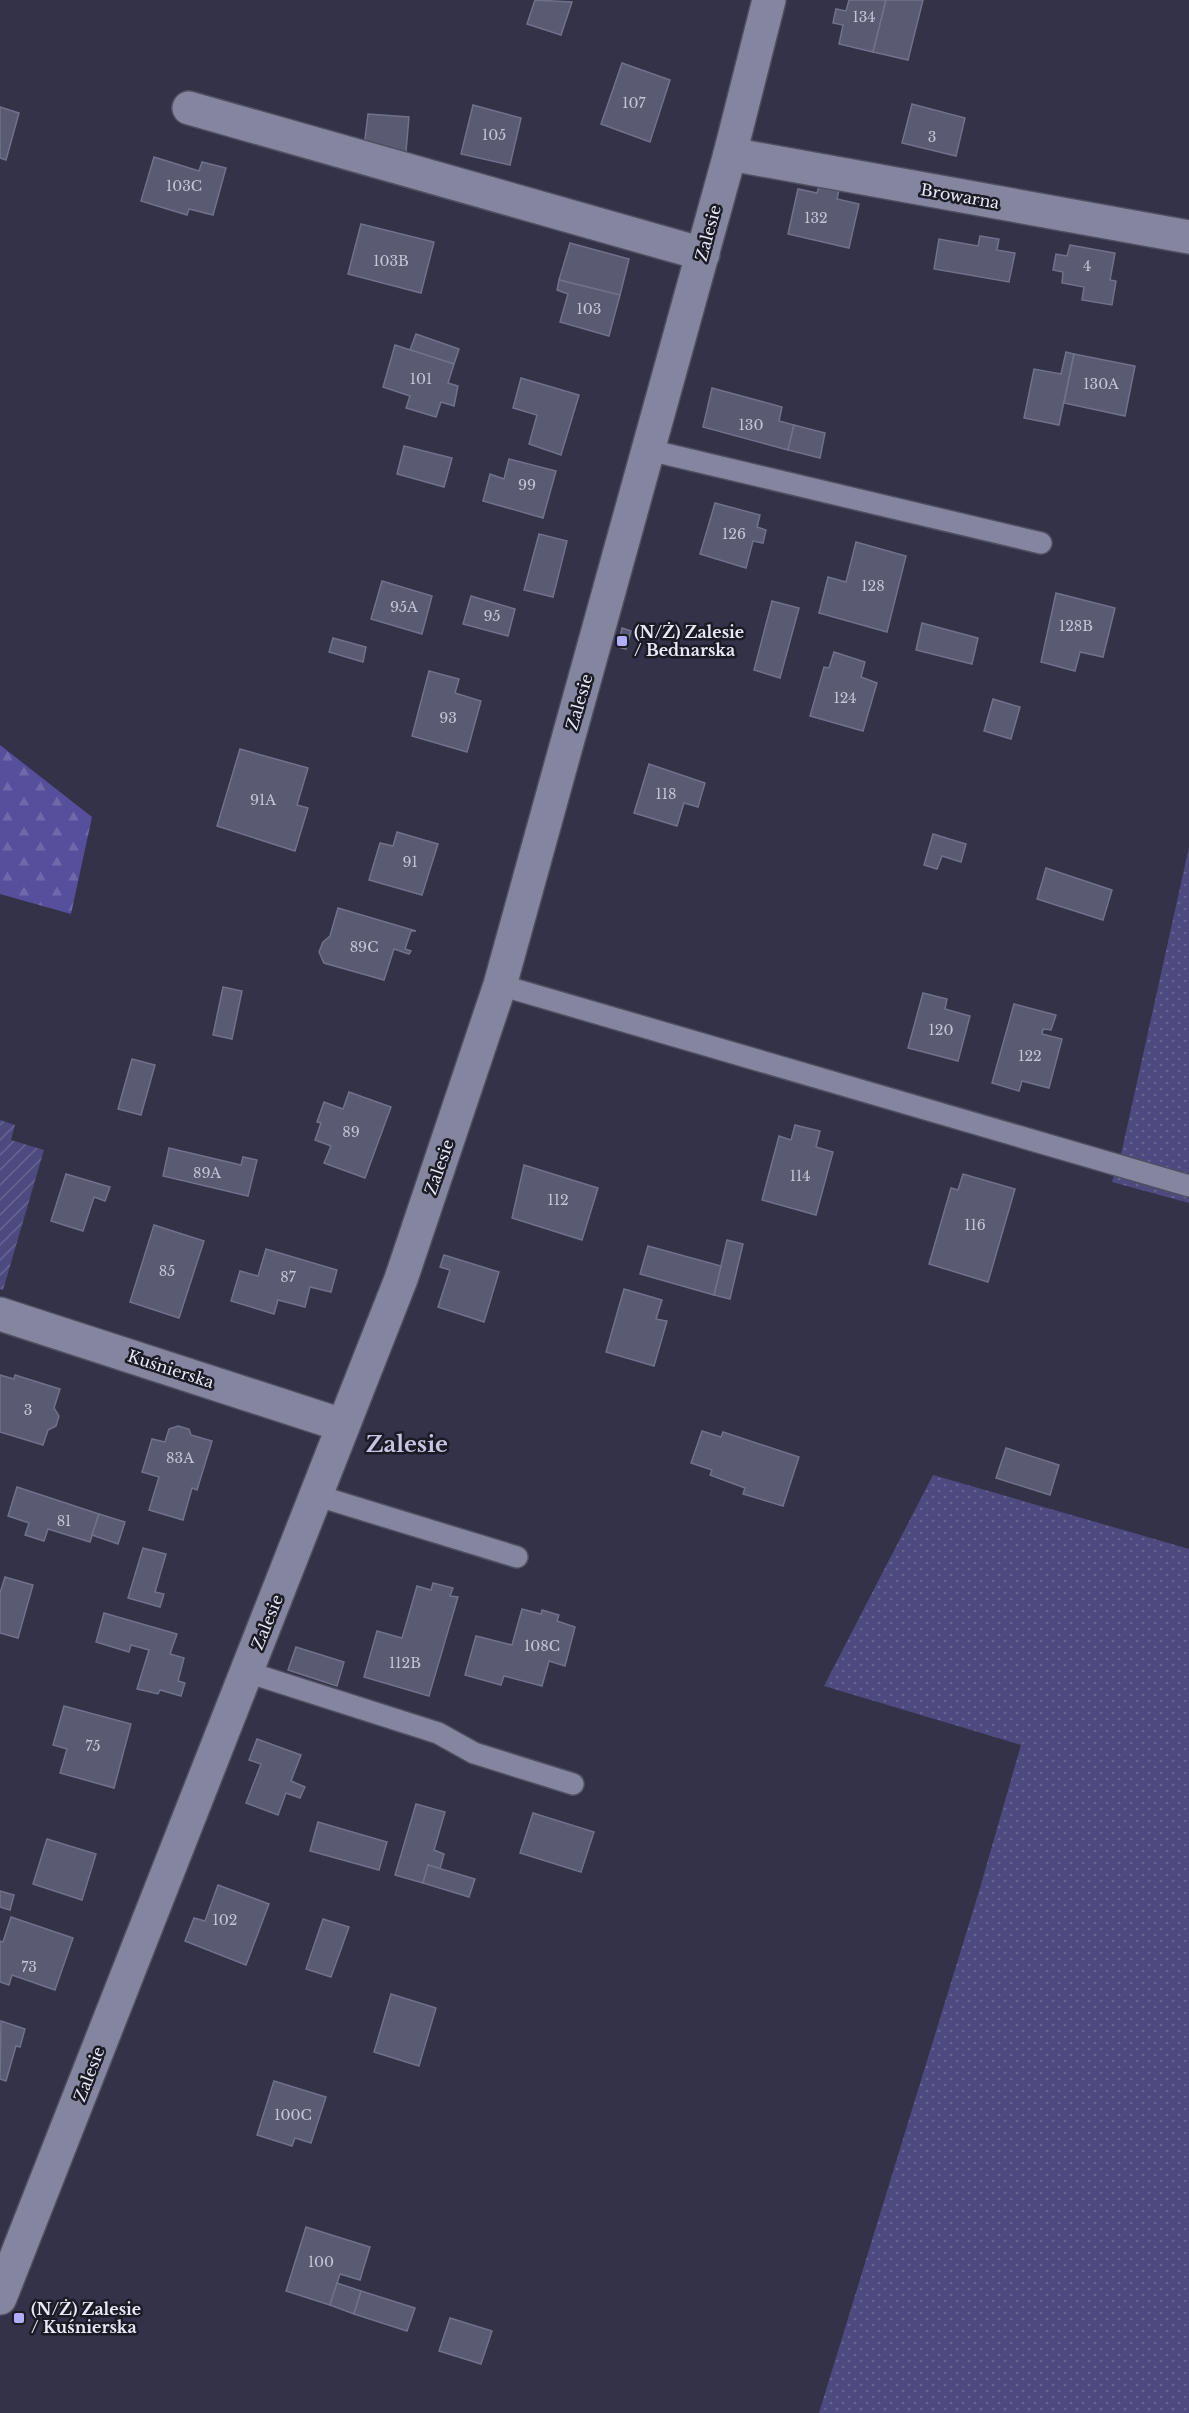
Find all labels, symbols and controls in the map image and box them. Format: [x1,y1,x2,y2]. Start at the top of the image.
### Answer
house number: 134 [852,8,876,26]
house number: 107 [622,94,647,112]
house number: 105 [482,126,506,144]
house number: 3 [928,128,936,146]
house number: 103C [166,177,202,195]
street label: Browarna [919,179,1001,213]
street label: Zalesie [691,203,725,263]
house number: 132 [804,209,828,227]
house number: 103B [373,252,409,270]
house number: 4 [1083,257,1091,275]
house number: 103 [577,300,601,318]
house number: 101 [410,370,432,388]
house number: 130A [1083,375,1119,393]
house number: 130 [739,416,763,434]
house number: 99 [518,476,536,494]
house number: 126 [722,525,746,543]
house number: 128 [861,577,885,595]
house number: 95A [390,598,418,616]
house number: 95 [484,607,501,625]
house number: 128B [1059,617,1093,635]
place label: (N/Ż) Zalesie / Bednarska [634,622,744,660]
marker: (N/Ż) Zalesie / Bednarska [615,634,629,648]
street label: Zalesie [561,672,597,732]
house number: 124 [833,689,857,707]
house number: 93 [439,709,457,727]
house number: 118 [656,785,676,803]
house number: 91A [250,791,276,809]
house number: 91 [402,853,418,871]
house number: 89C [350,938,378,956]
house number: 120 [929,1021,953,1039]
house number: 122 [1018,1047,1042,1065]
house number: 89 [342,1123,360,1141]
street label: Zalesie [420,1137,458,1197]
house number: 89A [193,1164,221,1182]
house number: 114 [790,1167,810,1185]
house number: 112 [547,1191,569,1209]
house number: 116 [964,1216,986,1234]
house number: 85 [159,1262,175,1280]
house number: 87 [280,1268,297,1286]
street label: Kuśnierska [125,1346,217,1392]
house number: 3 [24,1401,32,1419]
district label: Zalesie [366,1431,448,1458]
house number: 83A [166,1449,194,1467]
house number: 81 [57,1512,71,1530]
street label: Zalesie [247,1592,287,1652]
house number: 108C [524,1637,560,1655]
house number: 112B [389,1654,421,1672]
house number: 75 [86,1737,100,1755]
house number: 102 [213,1911,237,1929]
house number: 73 [21,1958,37,1976]
street label: Zalesie [69,2044,109,2104]
house number: 100C [274,2106,312,2124]
house number: 100 [308,2253,334,2271]
place label: (N/Ż) Zalesie / Kuśnierska [31,2299,141,2337]
marker: (N/Ż) Zalesie / Kuśnierska [12,2311,26,2325]

